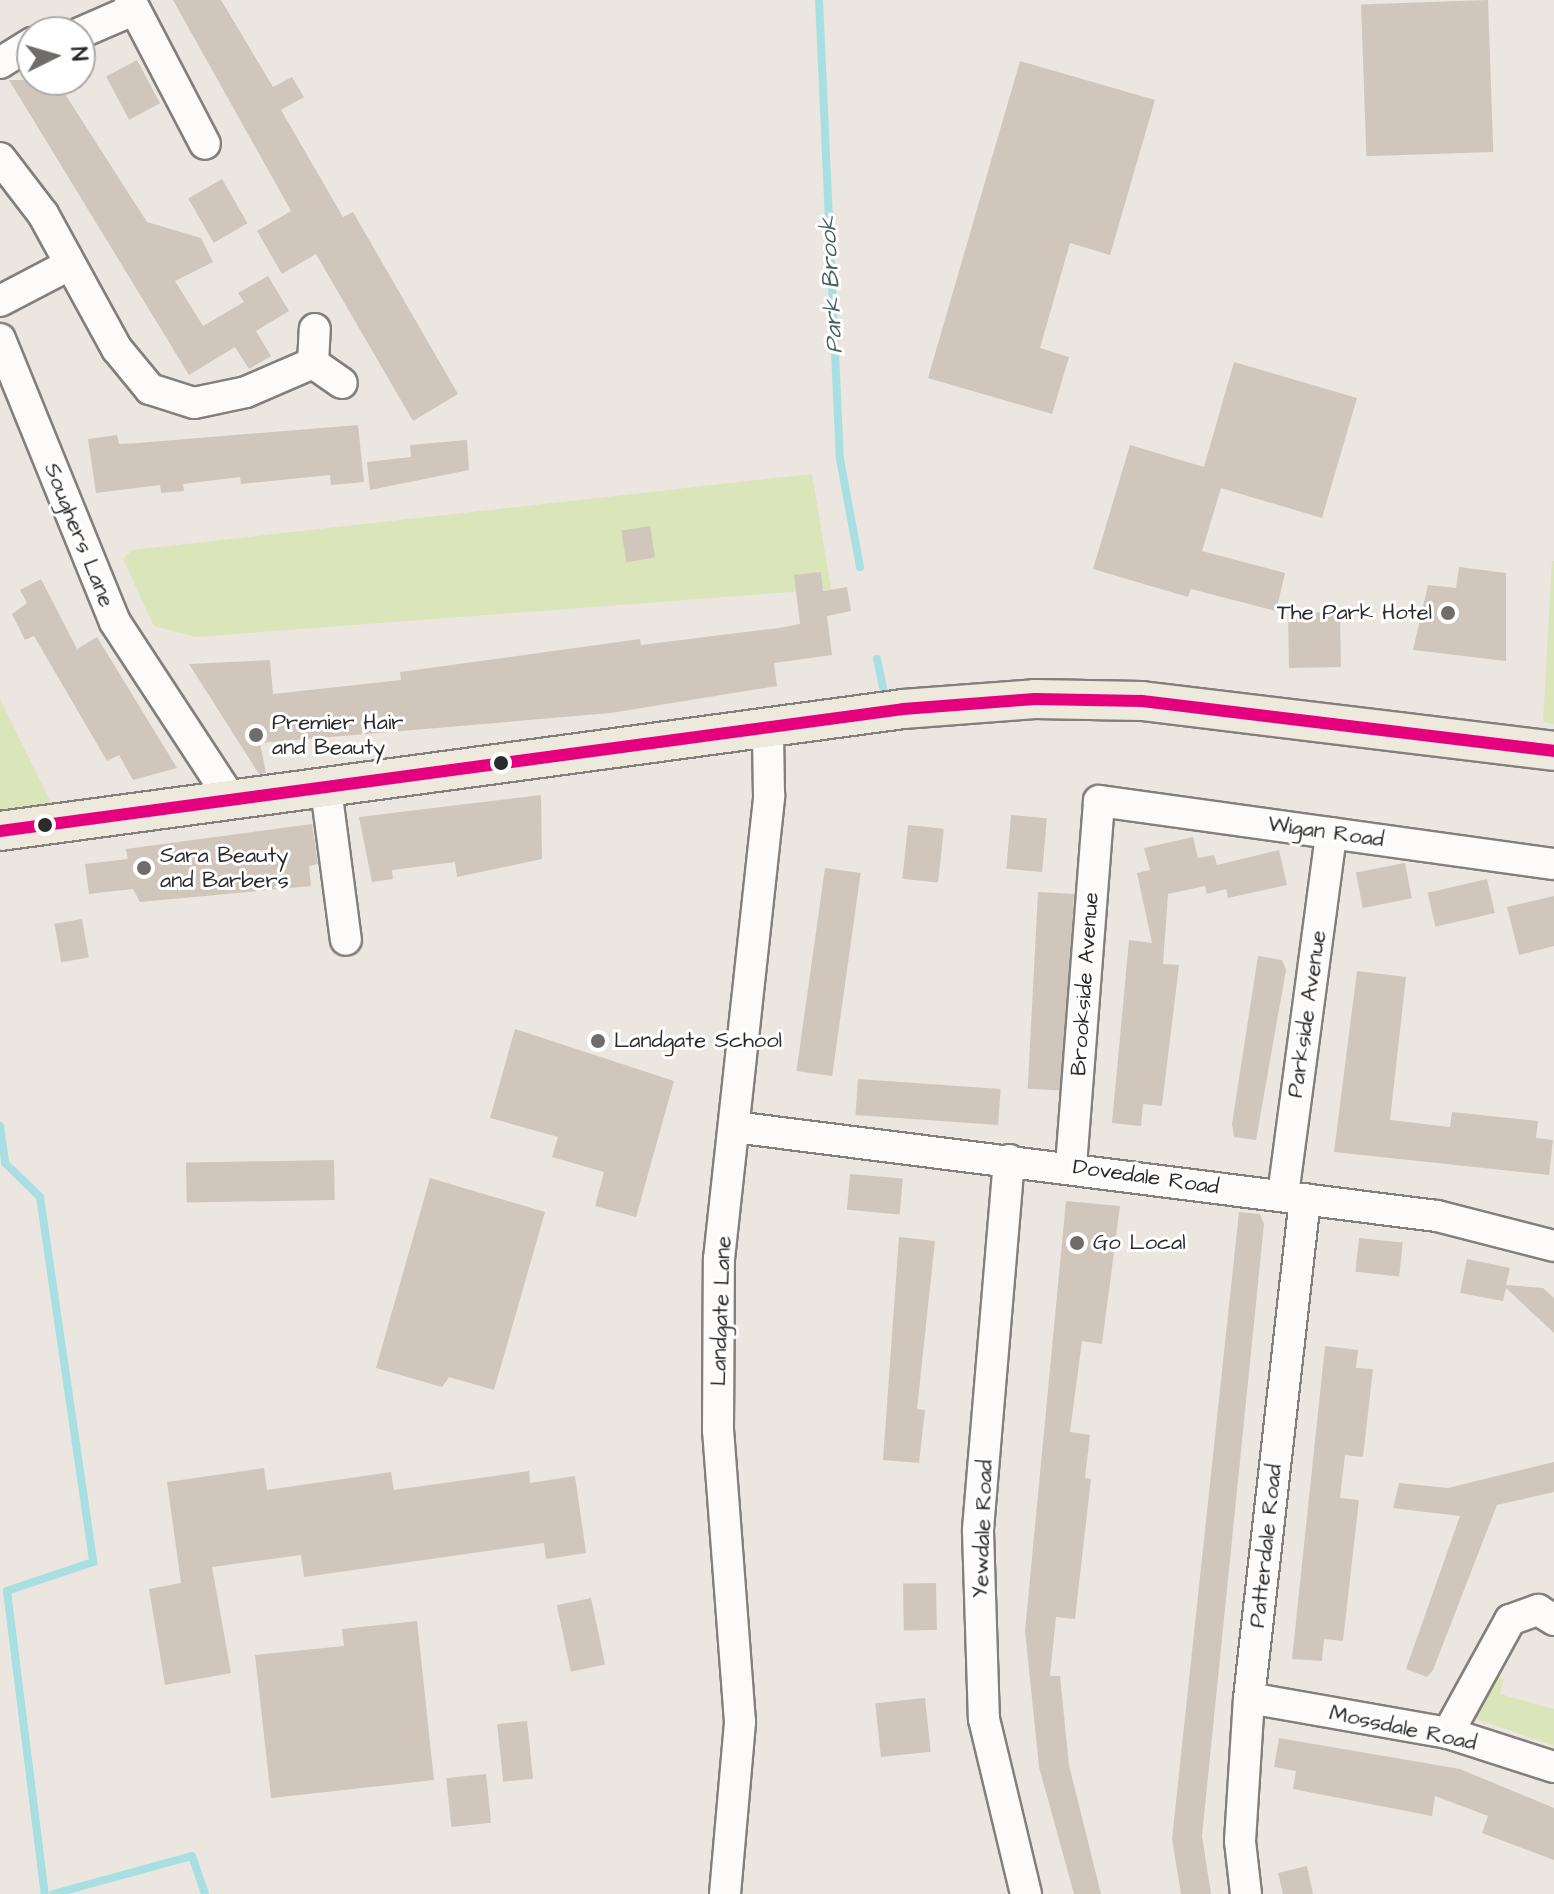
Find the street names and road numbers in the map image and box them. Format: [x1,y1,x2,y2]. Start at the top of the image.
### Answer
street label: Soughers Lane [38,459,120,611]
street label: Wigan Road [1266,811,1386,853]
street label: Brookside Avenue [1065,891,1105,1077]
street label: Parkside Avenue [1282,929,1332,1099]
street label: Dovedale Road [1071,1154,1221,1200]
street label: Landgate Lane [705,1235,737,1387]
street label: Yewdale Road [967,1459,999,1599]
street label: Patterdale Road [1244,1463,1288,1629]
street label: Mossdale Road [1327,1700,1479,1756]

